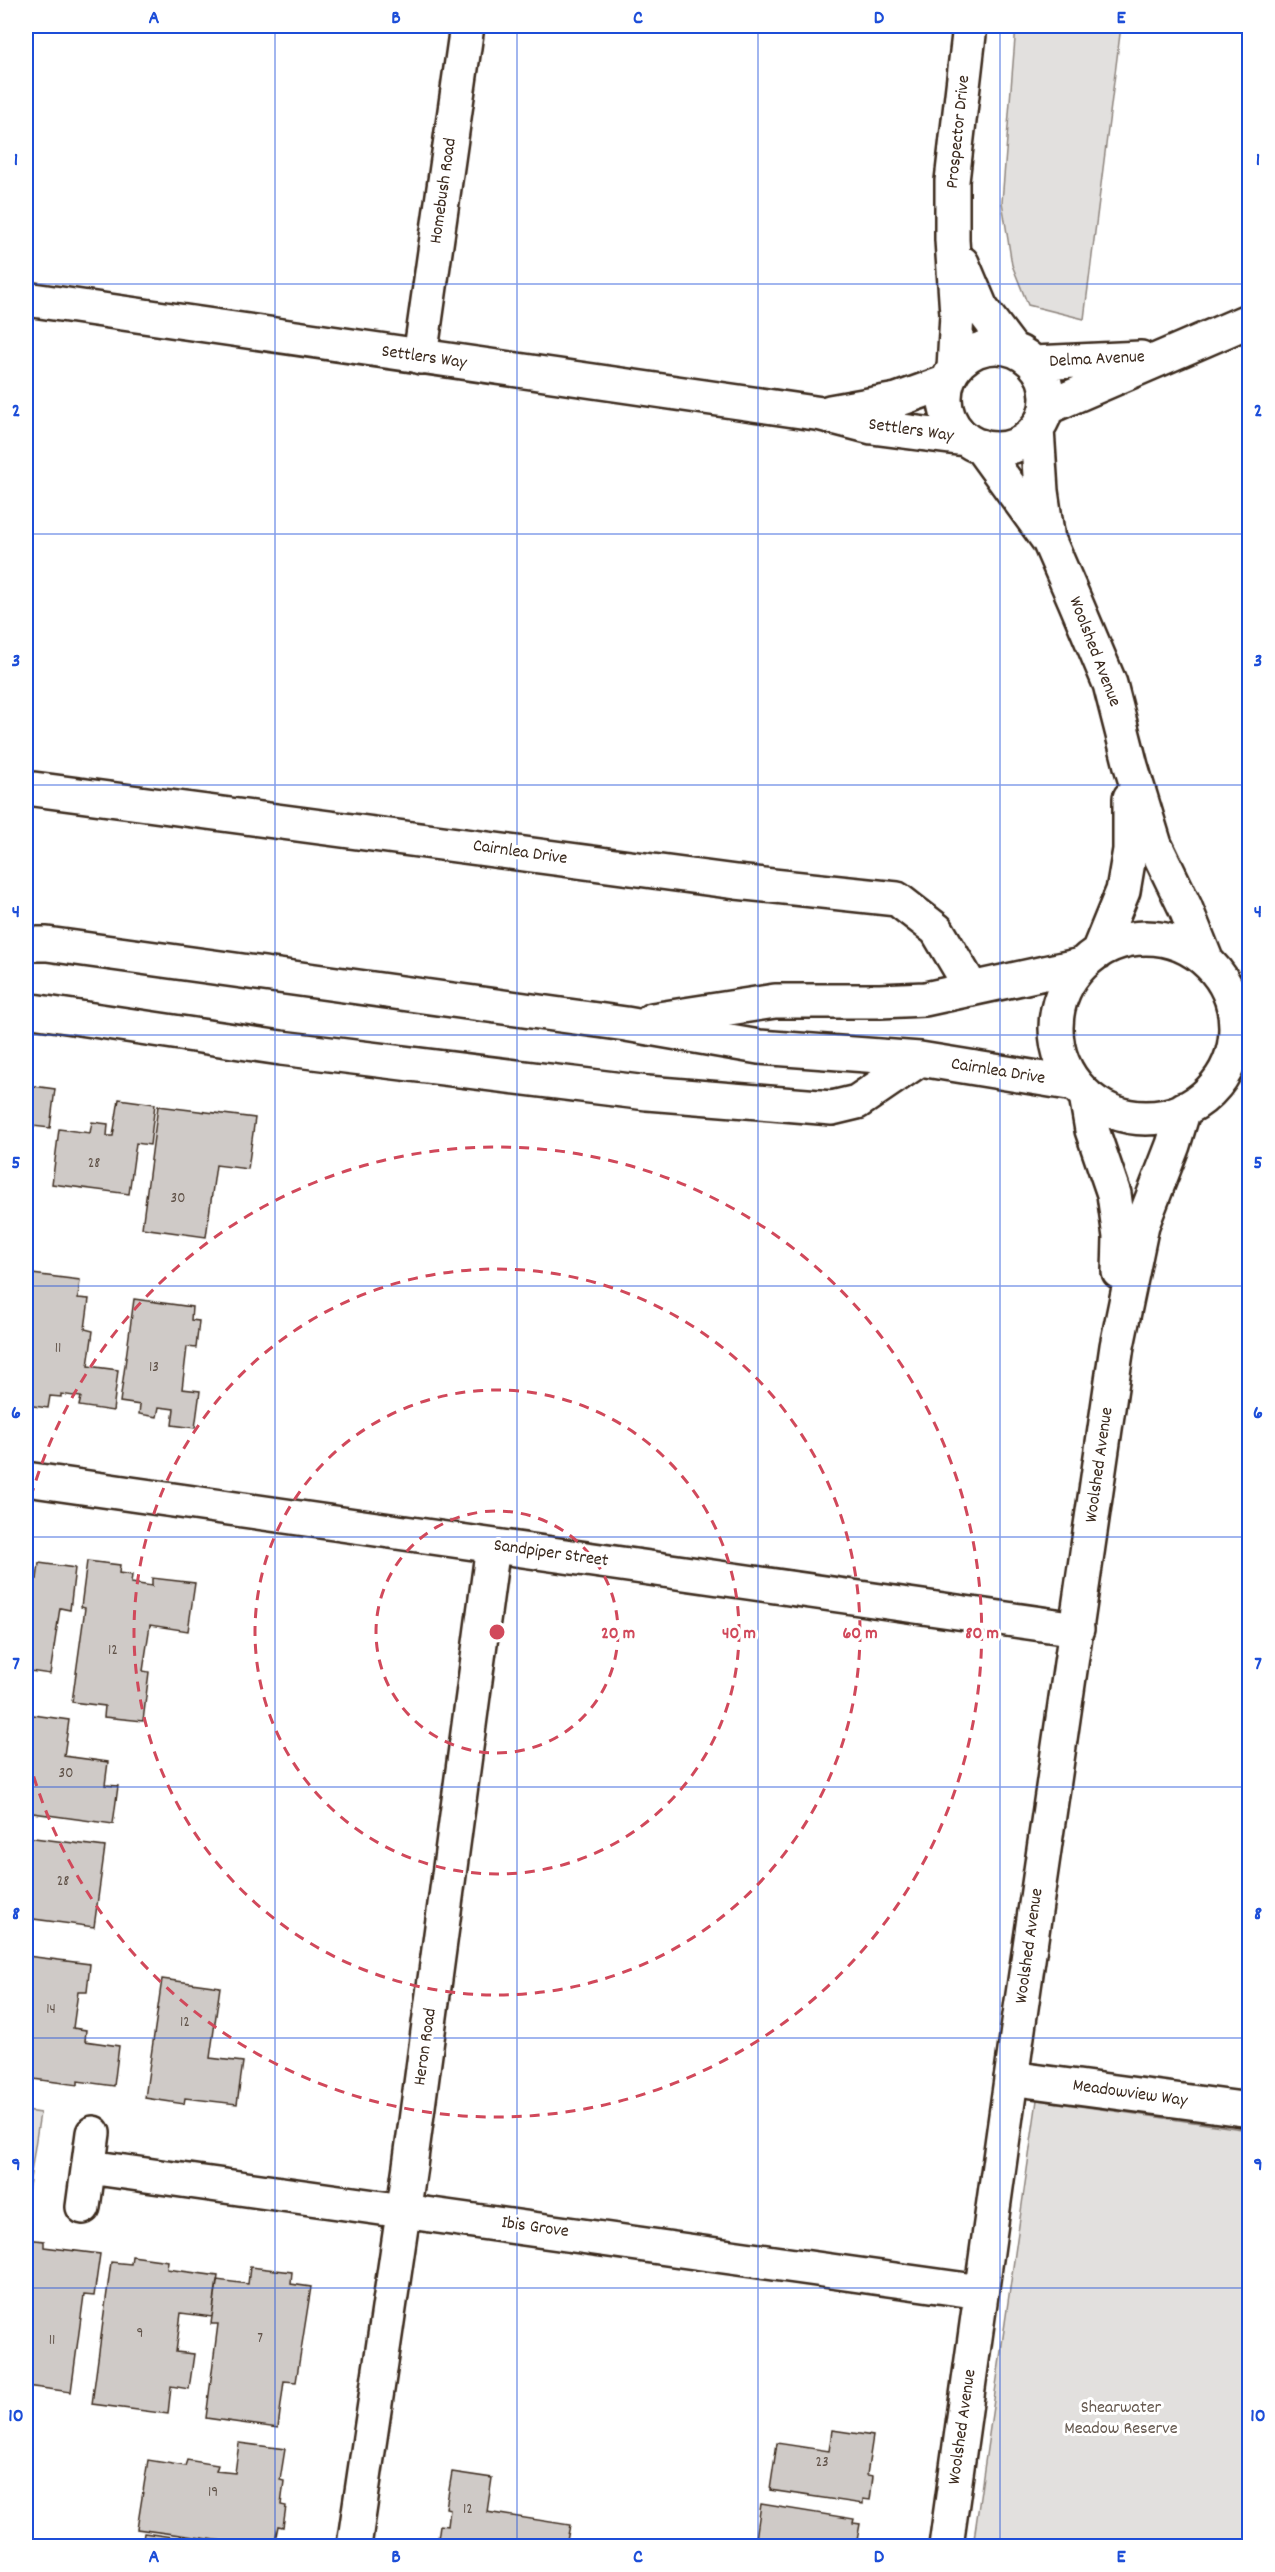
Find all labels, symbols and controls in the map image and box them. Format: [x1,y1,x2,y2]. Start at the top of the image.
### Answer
text: A [149,5,160,33]
text: B [391,5,401,33]
text: C [633,5,643,33]
text: D [874,5,885,33]
text: E [1116,5,1126,33]
street label: Prospector Drive [941,74,977,190]
street label: Homebush Road [424,136,464,246]
text: 1 [14,147,18,175]
text: 1 [1256,147,1260,175]
street label: Settlers Way [380,340,469,376]
street label: Delma Avenue [1049,345,1146,375]
text: 2 [12,398,20,426]
text: 2 [1254,398,1262,426]
street label: Settlers Way [867,413,956,449]
street label: Woolshed Avenue [1062,593,1127,711]
text: 3 [12,648,20,676]
text: 3 [1254,648,1262,676]
street label: Cairnlea Drive [471,834,569,872]
text: 4 [12,899,20,927]
text: 4 [1254,899,1262,927]
street label: Cairnlea Drive [949,1052,1047,1092]
text: 5 [11,1150,21,1178]
text: 5 [1253,1150,1263,1178]
house number: 28 [88,1153,100,1175]
house number: 30 [171,1188,185,1210]
house number: 11 [55,1338,61,1360]
house number: 13 [149,1357,159,1379]
text: 6 [11,1400,21,1428]
text: 6 [1253,1400,1263,1428]
street label: Woolshed Avenue [1080,1406,1120,1524]
street label: Sandpiper Street [492,1534,610,1574]
centre of rings [487,1622,507,1642]
text: 20 m [601,1622,635,1647]
text: 40 m [722,1622,756,1647]
text: 60 m [842,1622,878,1647]
text: 80 m [965,1622,999,1647]
house number: 12 [108,1640,118,1662]
text: 7 [12,1651,20,1679]
text: 7 [1254,1651,1262,1679]
house number: 30 [59,1763,73,1785]
house number: 28 [57,1871,69,1893]
street label: Woolshed Avenue [1010,1887,1050,2005]
text: 8 [12,1901,20,1929]
text: 8 [1254,1901,1262,1929]
house number: 14 [46,1999,56,2021]
street label: Heron Road [408,2007,444,2087]
house number: 12 [180,2012,190,2034]
street label: Meadowview Way [1071,2074,1190,2115]
text: 9 [11,2152,21,2180]
text: 9 [1253,2152,1263,2180]
street label: Ibis Grove [500,2211,570,2245]
house number: 9 [137,2323,143,2345]
house number: 7 [257,2328,263,2350]
house number: 11 [49,2330,55,2352]
street label: Woolshed Avenue [943,2368,983,2486]
park label: Shearwater Meadow Reserve [1064,2396,1178,2442]
text: 10 [8,2403,24,2431]
text: 10 [1250,2403,1266,2431]
house number: 23 [815,2452,829,2474]
house number: 19 [208,2482,218,2504]
house number: 12 [463,2499,473,2521]
text: A [149,2544,160,2572]
text: B [391,2544,401,2572]
text: C [633,2544,643,2572]
text: D [874,2544,885,2572]
text: E [1116,2544,1126,2572]

